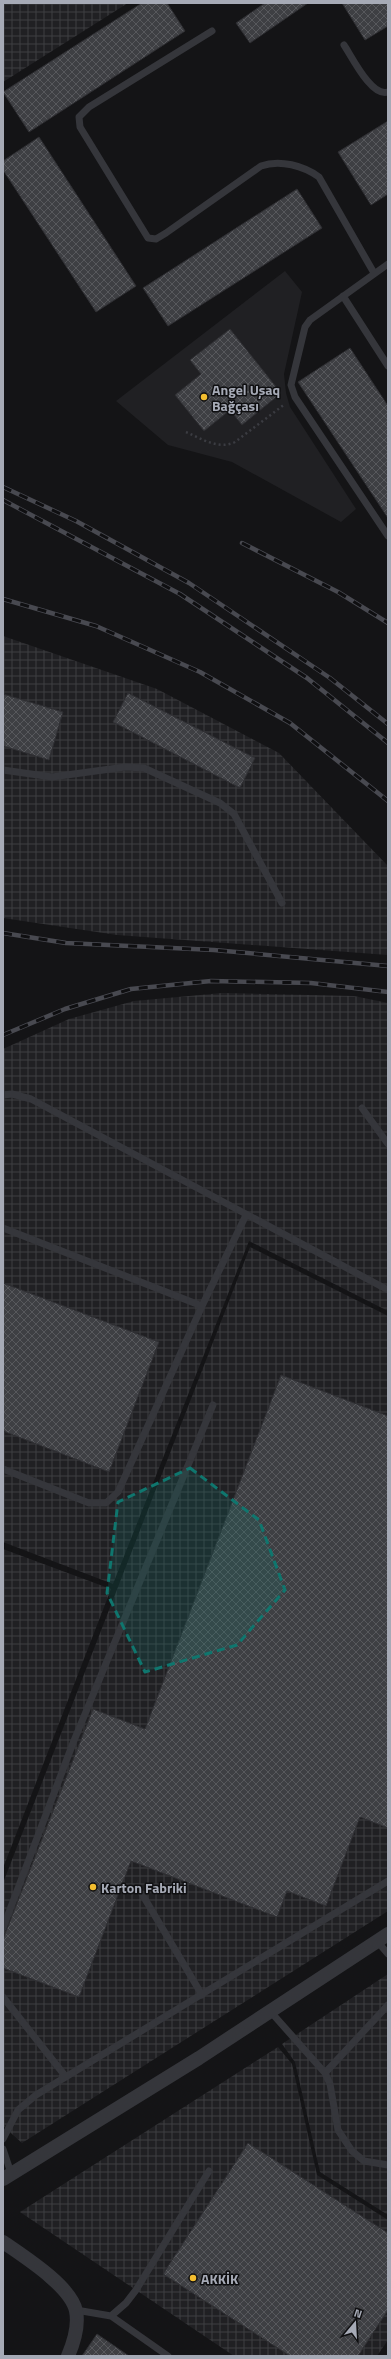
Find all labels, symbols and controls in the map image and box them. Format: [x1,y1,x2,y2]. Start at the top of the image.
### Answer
place label: Angel Uşaq Bağçası [212,379,280,416]
marker: Angel Uşaq Bağçası [199,392,209,402]
place label: Karton Fabriki [101,1877,187,1898]
marker: Karton Fabriki [88,1882,98,1892]
place label: AKKİK [201,2268,239,2289]
marker: AKKİK [188,2273,198,2283]
north arrow [335,2303,375,2343]
text: N [352,2305,364,2322]

